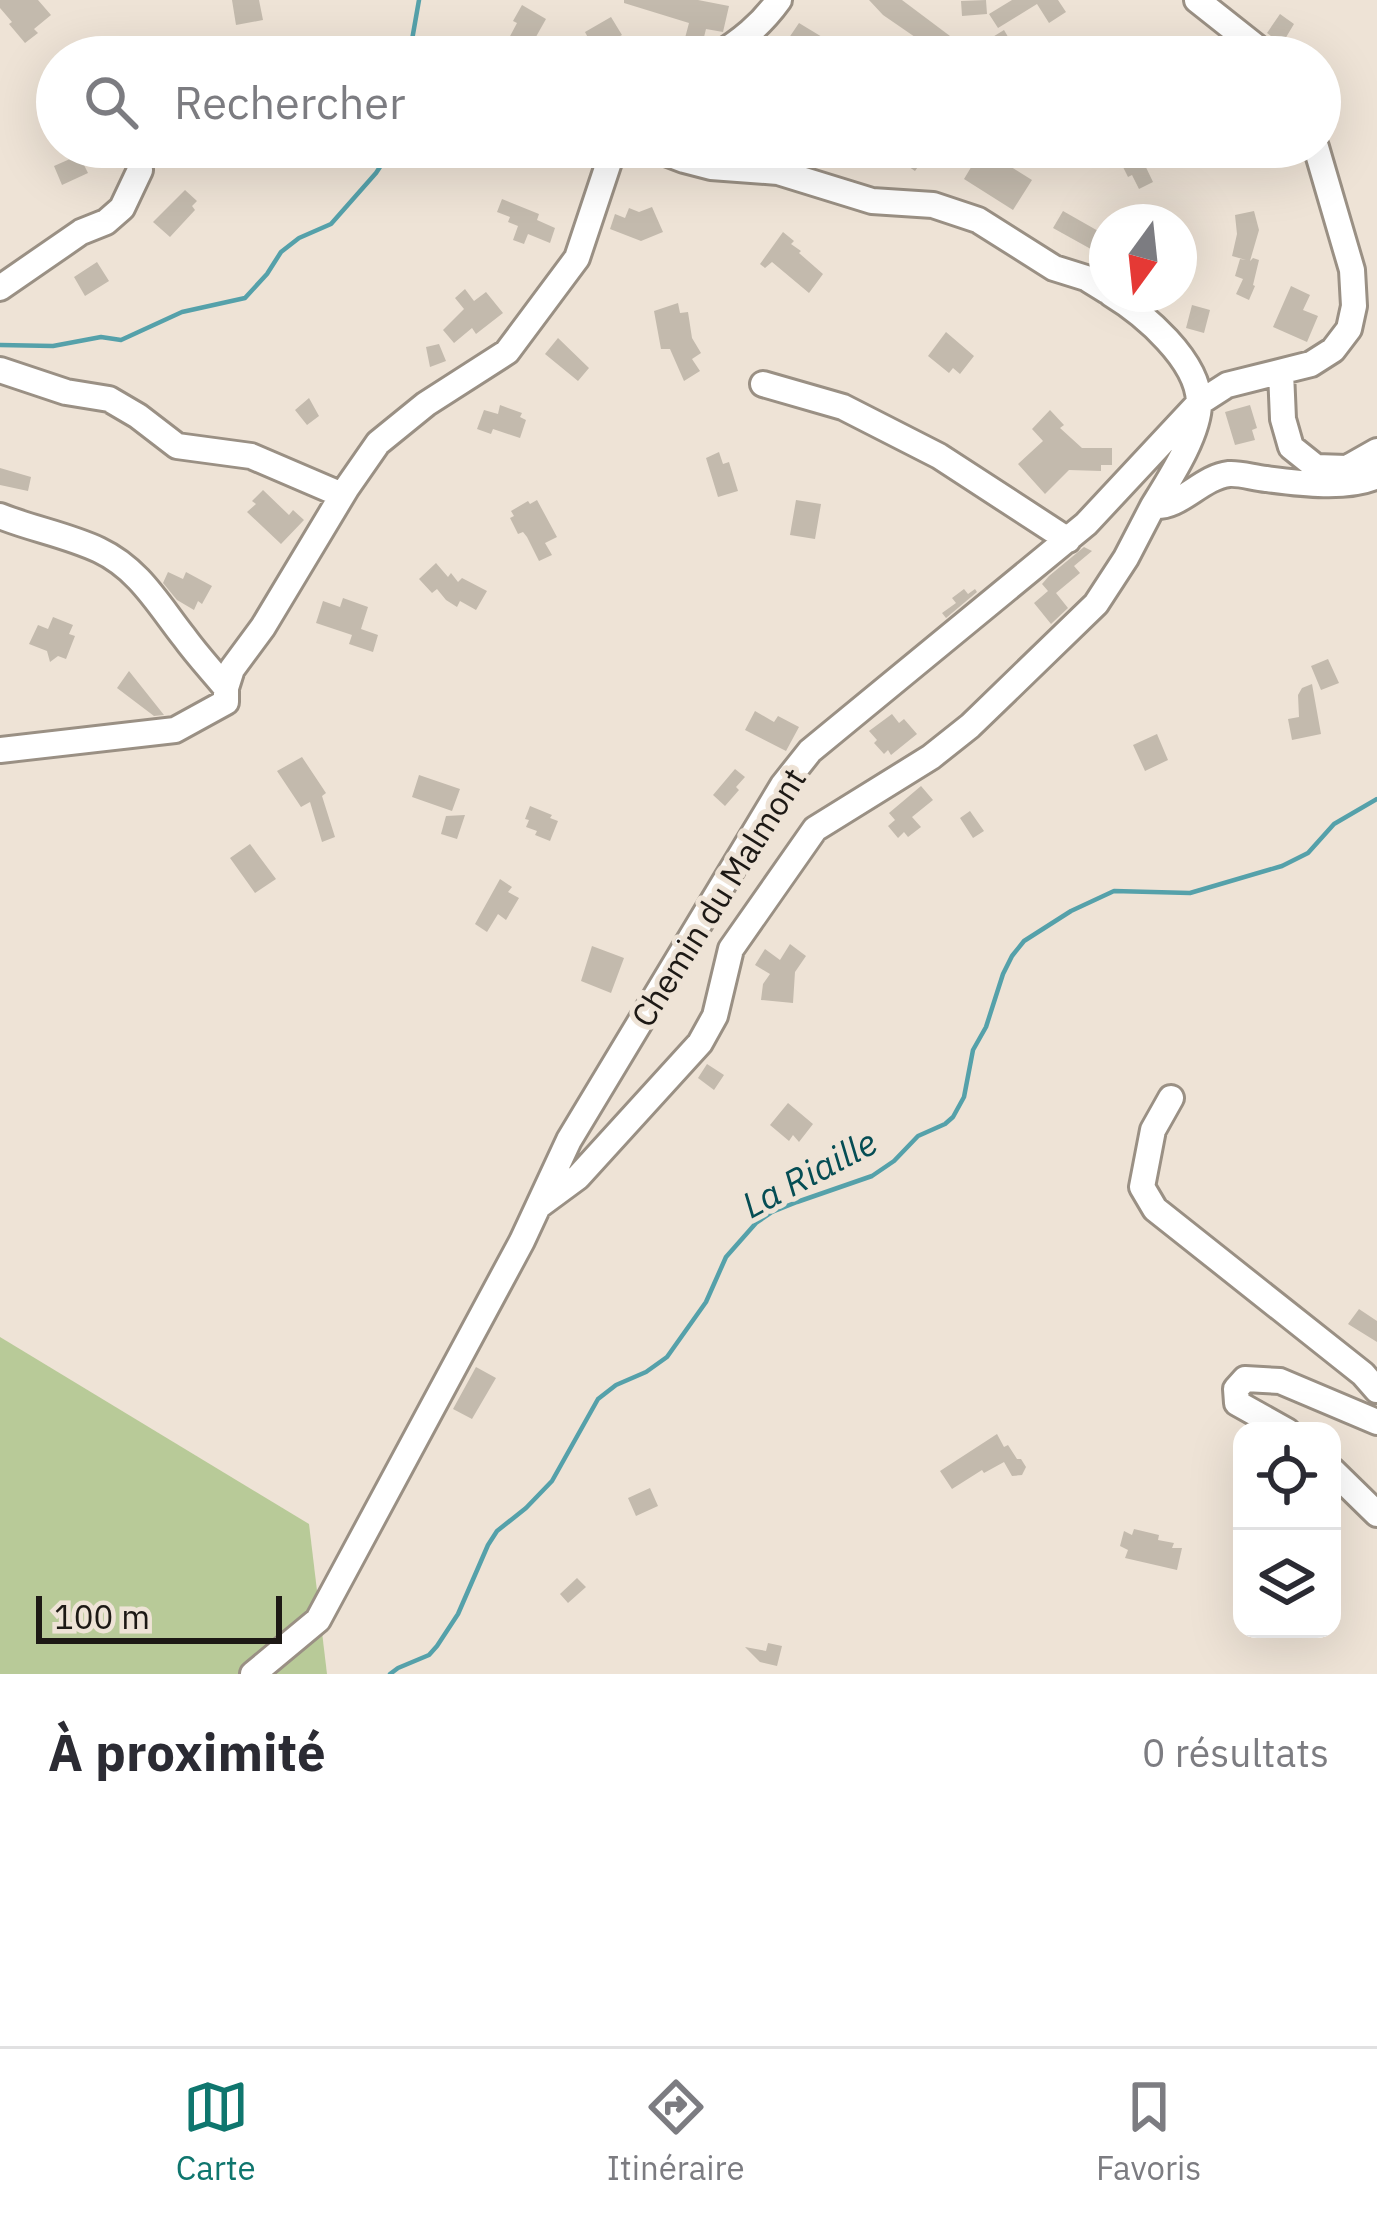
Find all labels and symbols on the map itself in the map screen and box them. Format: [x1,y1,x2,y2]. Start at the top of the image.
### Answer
north arrow [1089,204,1197,312]
street label: Chemin du Malmont [621,759,815,1035]
water label: La Riaille [733,1118,885,1228]
scale bar [36,1590,282,1643]

